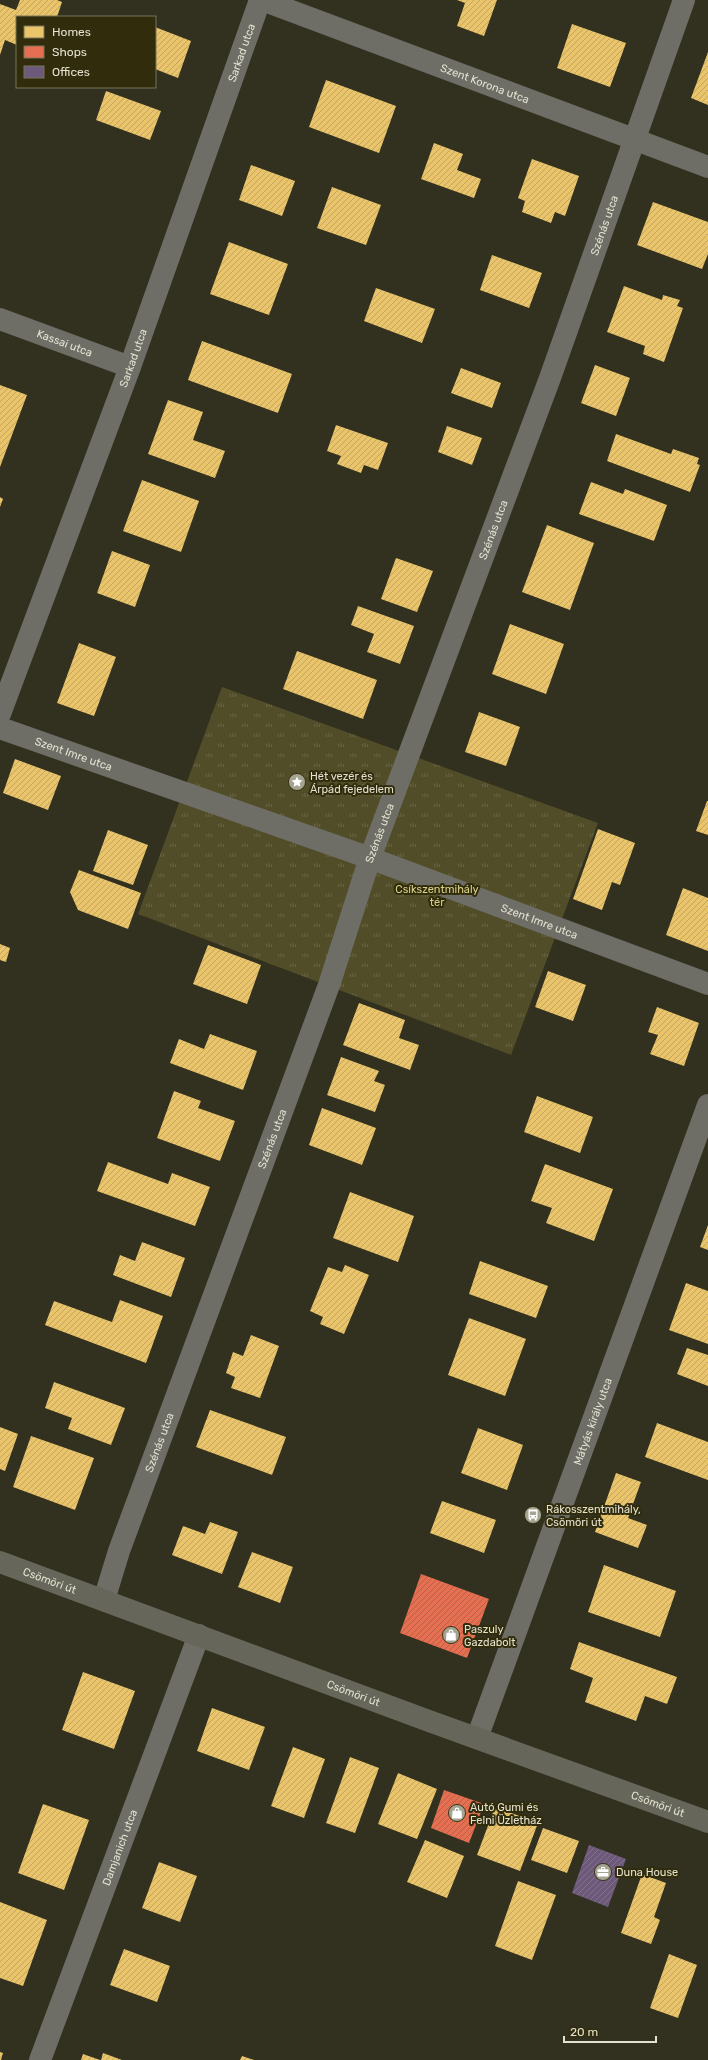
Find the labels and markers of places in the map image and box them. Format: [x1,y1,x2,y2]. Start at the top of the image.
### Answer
place label: Hét vezér és Árpád fejedelem [310,770,394,796]
place icon: Hét vezér és Árpád fejedelem [287,772,307,792]
place label: Rákosszentmihály, Csömöri út [546,1503,641,1529]
bus stop icon: Rákosszentmihály, Csömöri út [523,1505,543,1525]
place label: Paszuly Gazdabolt [464,1623,516,1649]
shop icon: Paszuly Gazdabolt [441,1625,461,1645]
place label: Autó Gumi és Felni Üzletház [470,1801,542,1827]
shop icon: Autó Gumi és Felni Üzletház [447,1803,467,1823]
office icon: Duna House [593,1862,613,1882]
place label: Duna House [616,1866,678,1879]

